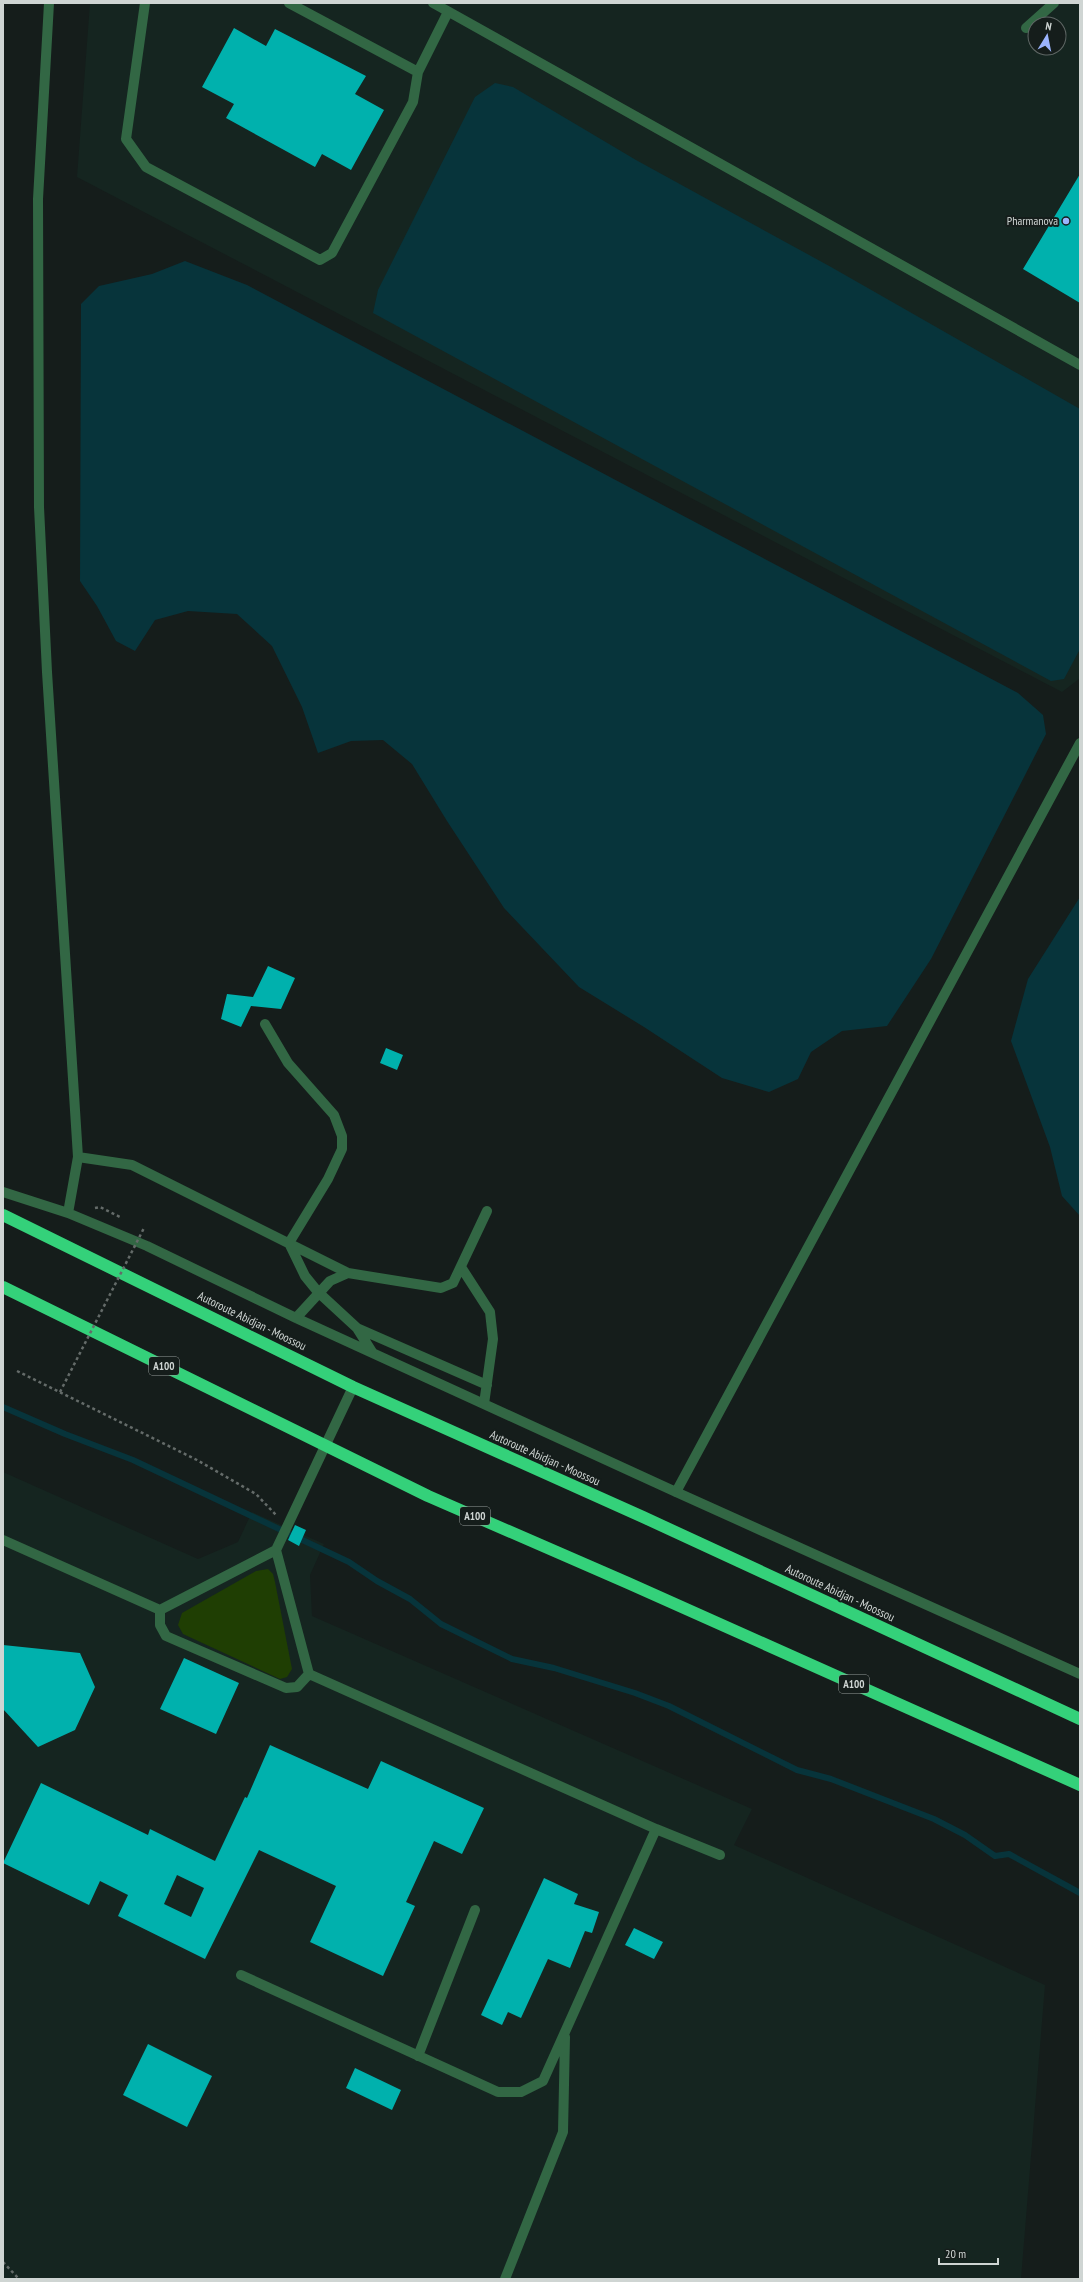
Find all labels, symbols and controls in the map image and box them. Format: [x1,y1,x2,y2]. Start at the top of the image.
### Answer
north arrow [1027,16,1067,56]
text: N [1045,19,1053,34]
place label: Pharmanova [1007,213,1058,228]
marker: Pharmanova [1061,216,1071,226]
street label: Autoroute Abidjan - Moossou [196,1288,309,1353]
road number: A100 [149,1357,179,1375]
street label: Autoroute Abidjan - Moossou [488,1427,603,1489]
road number: A100 [460,1507,490,1525]
street label: Autoroute Abidjan - Moossou [783,1561,897,1624]
road number: A100 [839,1675,869,1693]
scale bar [939,2240,998,2266]
text: 20 m [945,2246,966,2261]

